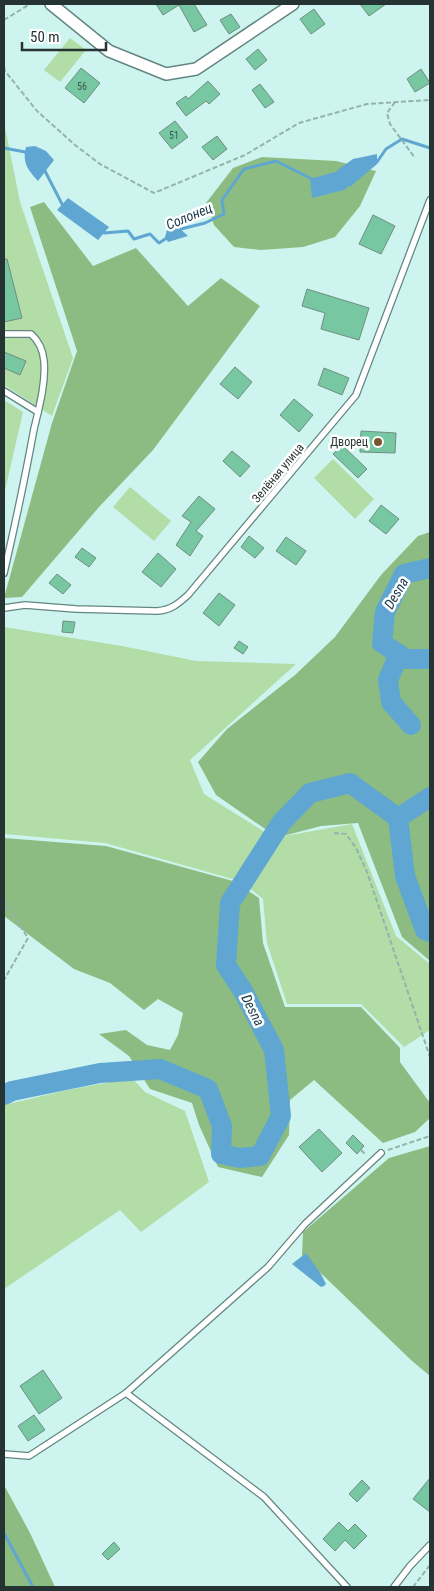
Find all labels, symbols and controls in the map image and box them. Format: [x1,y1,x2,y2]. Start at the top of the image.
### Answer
scale bar [22,20,106,52]
text: 50 m [30,28,60,46]
house number: 56 [77,81,87,92]
house number: 51 [169,130,179,141]
water label: Солонец [164,199,214,233]
place label: Дворец [330,435,368,449]
marker: Дворец [372,436,384,448]
street label: Зелёная улица [249,440,307,505]
water label: Desna [381,575,411,611]
water label: Desna [238,991,268,1029]

